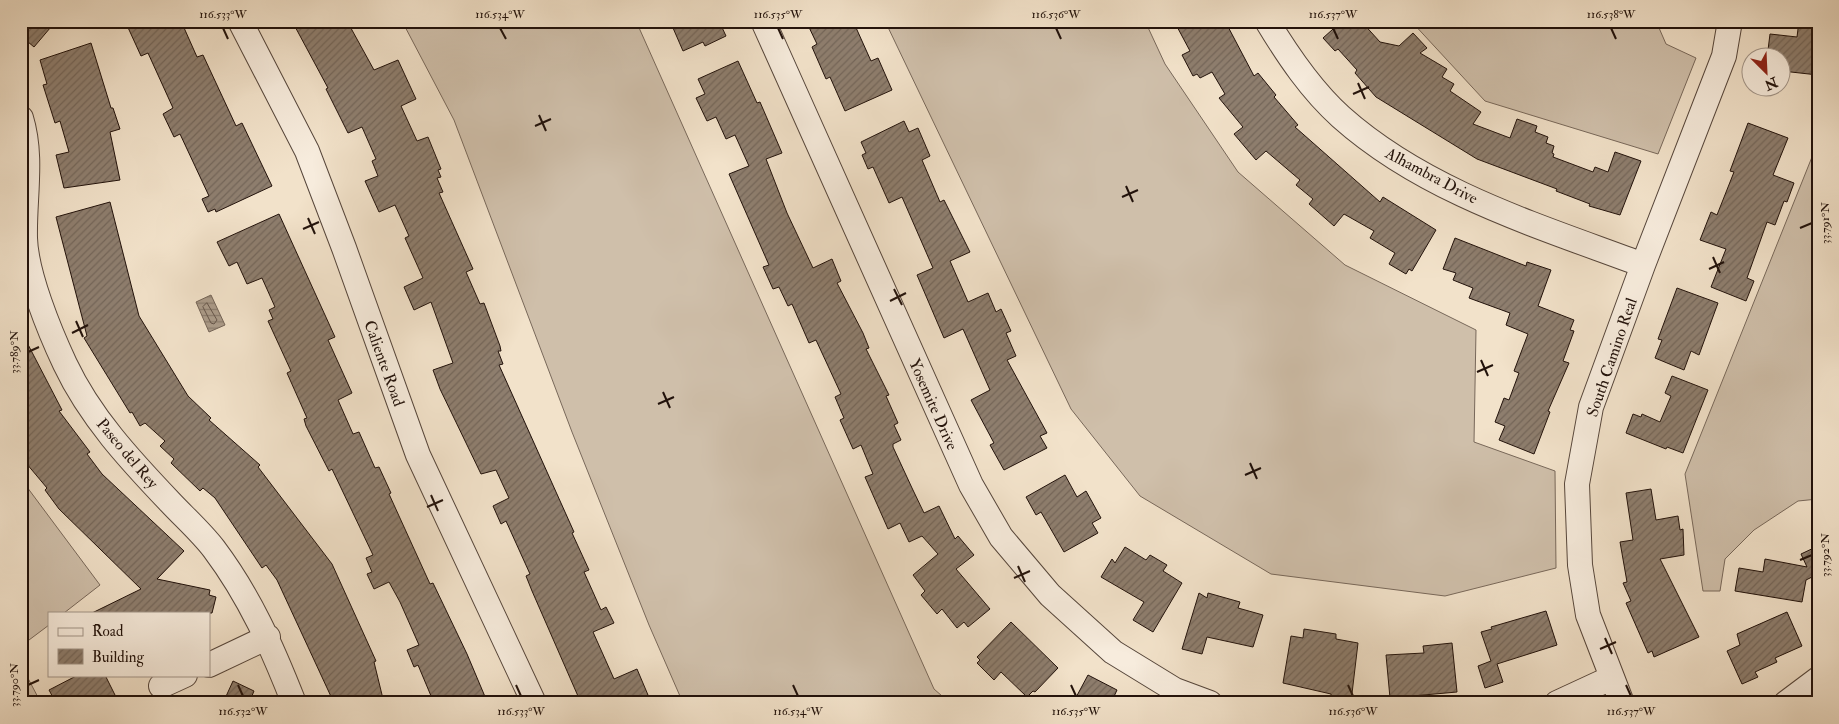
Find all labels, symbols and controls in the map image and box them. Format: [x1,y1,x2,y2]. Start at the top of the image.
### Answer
text: 116.533°W [199,7,248,22]
text: 116.534°W [475,7,526,22]
text: 116.535°W [754,7,803,22]
text: 116.536°W [1031,7,1081,22]
text: 116.537°W [1309,7,1358,22]
text: 116.538°W [1587,7,1636,22]
north arrow [1742,48,1792,98]
text: N [1761,73,1781,94]
street label: Alhambra Drive [1381,143,1481,209]
text: 33.791°N [1818,202,1833,244]
street label: South Camino Real [1582,295,1642,420]
street label: Caliente Road [359,318,409,409]
text: 33.789°N [7,330,22,374]
street label: Yosemite Drive [904,356,962,453]
street label: Paseo del Rey [92,414,163,494]
text: 33.792°N [1818,533,1833,577]
legend [48,612,210,676]
text: Road [92,622,124,641]
text: Building [92,648,144,667]
text: 33.790°N [7,663,22,707]
text: 116.532°W [218,704,268,719]
text: 116.533°W [497,704,546,719]
text: 116.534°W [773,704,824,719]
text: 116.535°W [1052,704,1101,719]
text: 116.536°W [1328,704,1378,719]
text: 116.537°W [1607,704,1656,719]

